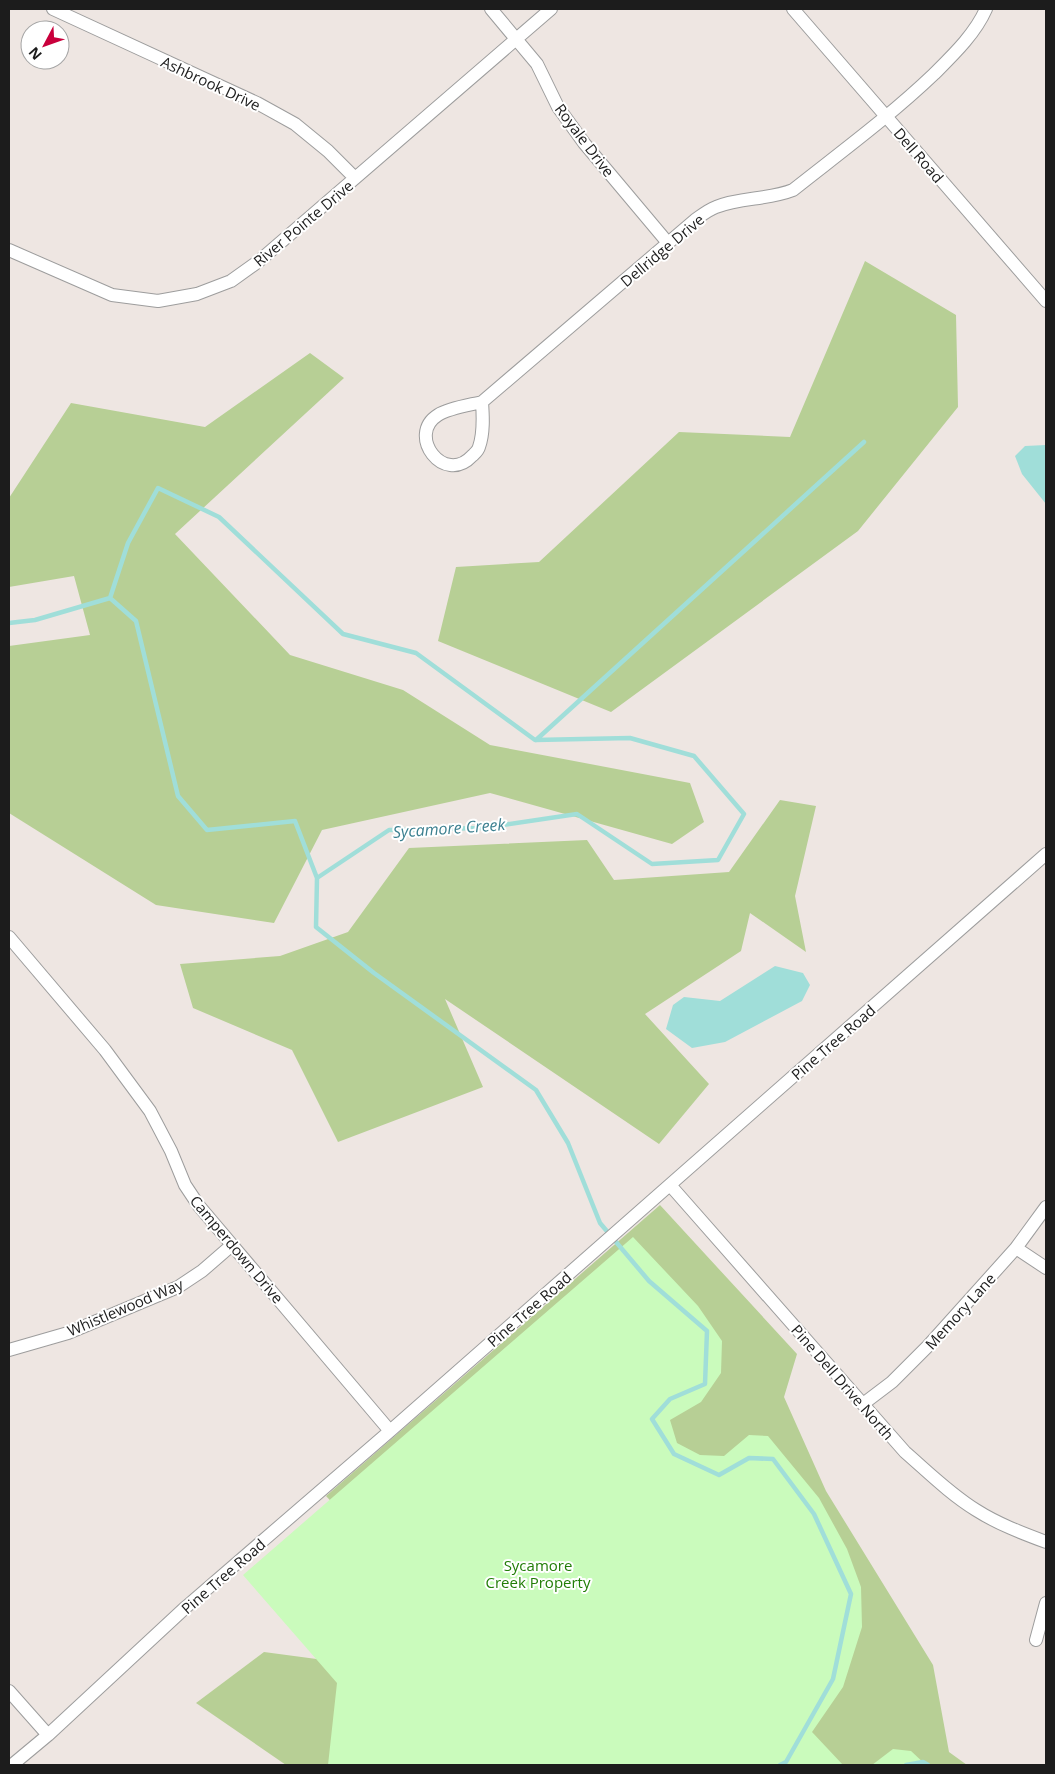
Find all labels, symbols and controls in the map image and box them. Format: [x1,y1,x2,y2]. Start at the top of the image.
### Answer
north arrow [20,20,70,70]
text: N [24,43,46,64]
street label: Ashbrook Drive [158,51,264,115]
street label: Royale Drive [551,99,619,181]
street label: Dell Road [890,123,948,187]
street label: River Pointe Drive [249,175,357,271]
street label: Dellridge Drive [616,209,708,291]
water label: Sycamore Creek [392,813,507,843]
street label: Pine Tree Road [787,1000,879,1084]
street label: Camperdown Drive [186,1191,288,1307]
street label: Pine Tree Road [483,1267,575,1351]
street label: Memory Lane [920,1269,1000,1353]
street label: Whistlewood Way [64,1273,186,1340]
street label: Pine Dell Drive North [787,1320,899,1444]
street label: Pine Tree Road [177,1534,269,1618]
park label: Sycamore Creek Property [486,1555,591,1592]

